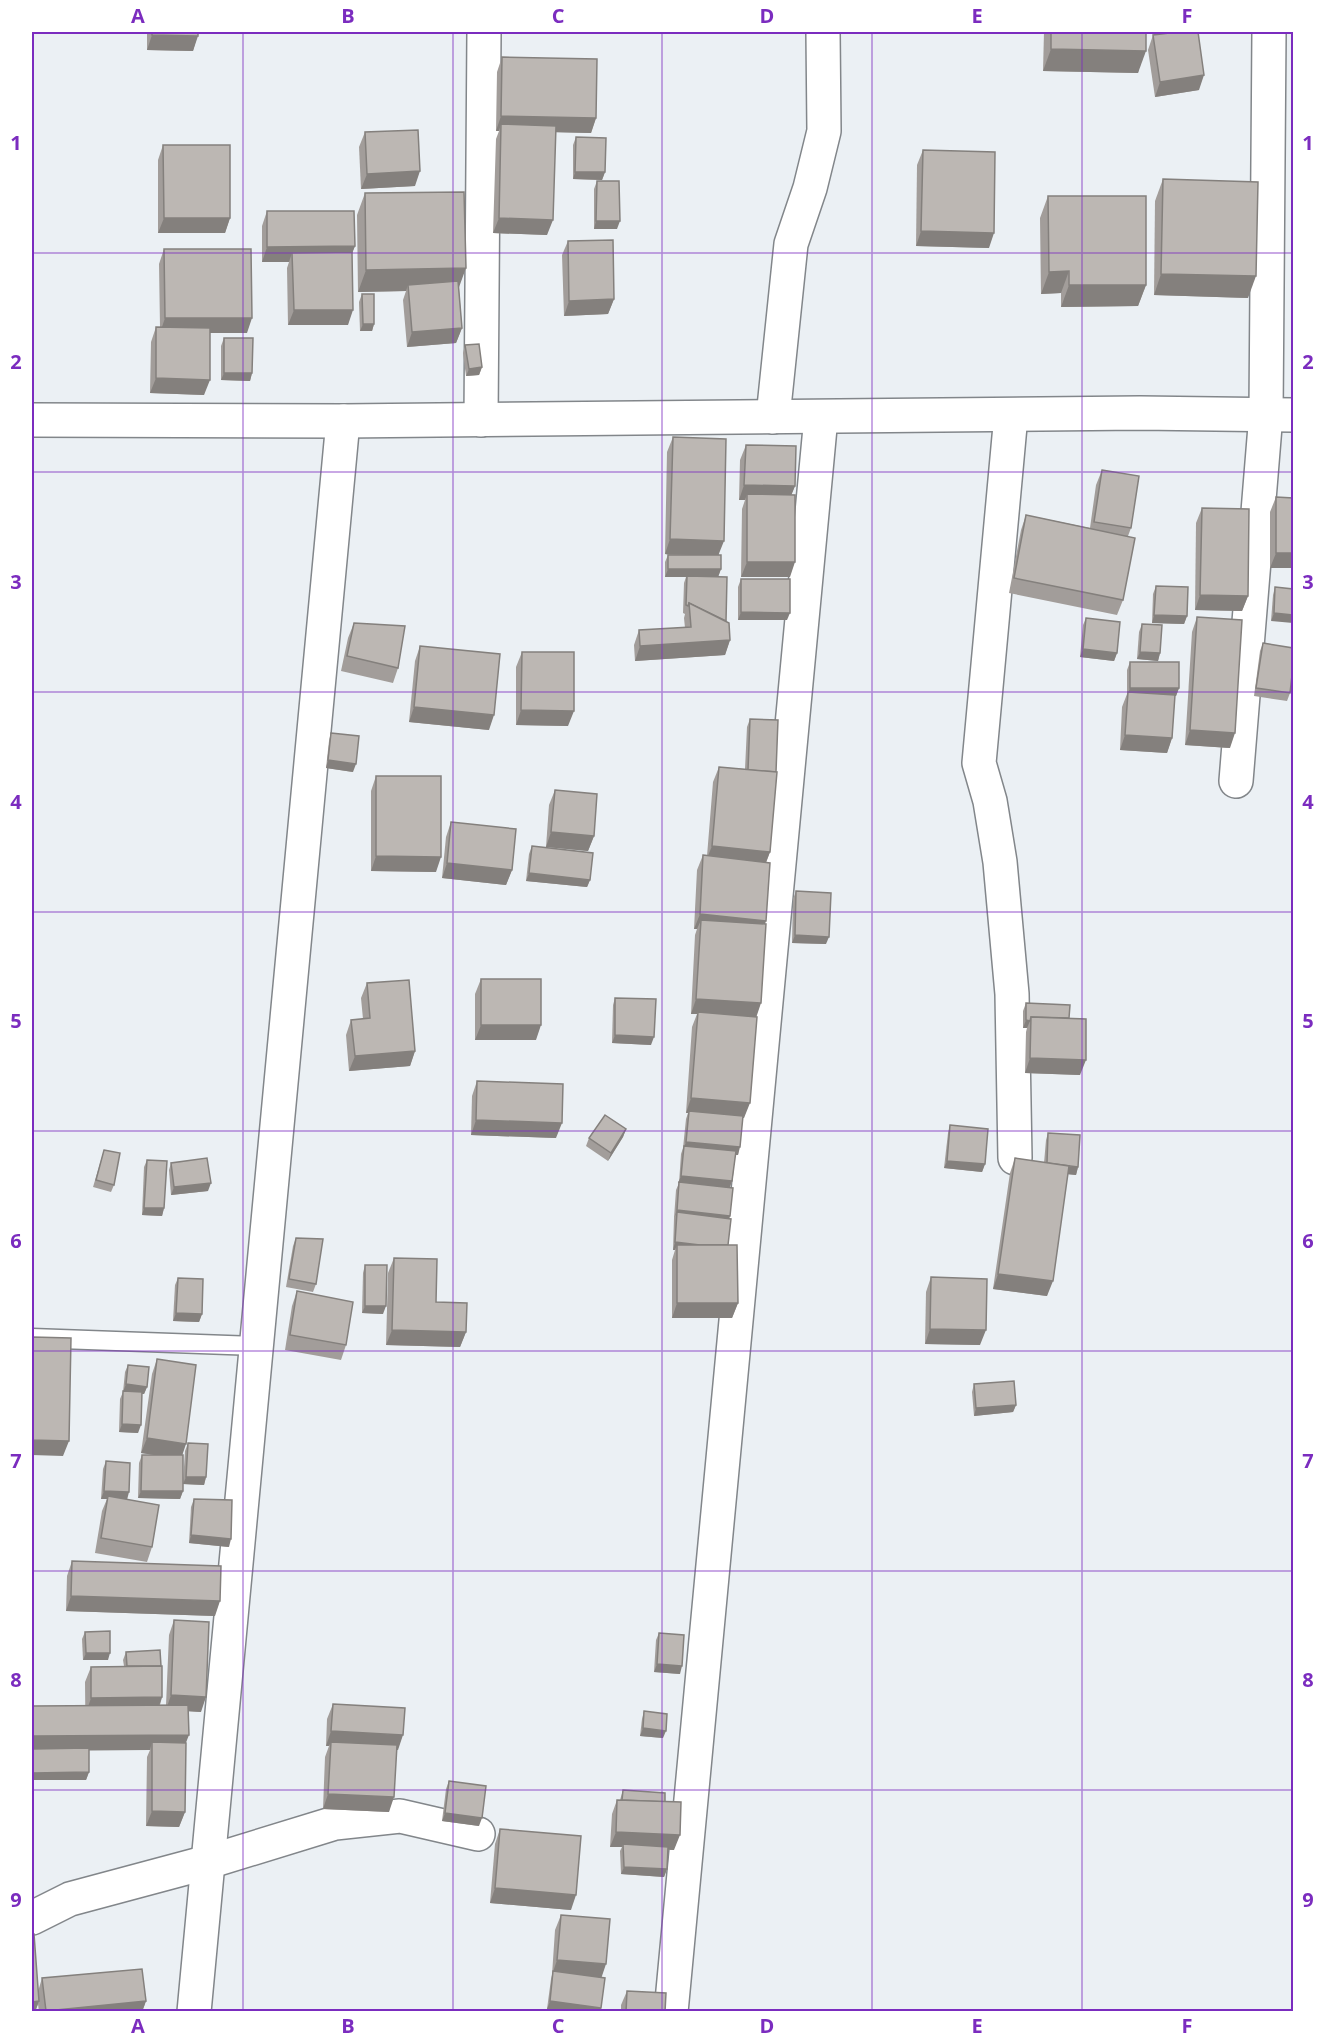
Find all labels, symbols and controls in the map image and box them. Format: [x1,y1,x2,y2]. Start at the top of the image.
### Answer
text: A [131,2,145,29]
text: B [341,2,355,29]
text: C [552,2,565,29]
text: D [760,2,774,29]
text: E [971,2,983,29]
text: F [1182,2,1192,29]
text: 1 [10,129,22,156]
text: 1 [1302,129,1314,156]
text: 2 [10,348,22,375]
text: 2 [1302,348,1314,375]
text: 3 [10,568,22,595]
text: 3 [1302,568,1314,595]
text: 4 [10,788,22,815]
text: 4 [1302,788,1314,815]
text: 5 [10,1007,22,1034]
text: 5 [1302,1007,1314,1034]
text: 6 [10,1227,22,1254]
text: 6 [1302,1227,1314,1254]
text: 7 [10,1447,22,1474]
text: 7 [1302,1447,1314,1474]
text: 8 [10,1666,22,1693]
text: 8 [1302,1666,1314,1693]
text: 9 [10,1886,22,1913]
text: 9 [1302,1886,1314,1913]
text: A [131,2012,145,2039]
text: B [341,2012,355,2039]
text: C [552,2012,565,2039]
text: D [760,2012,774,2039]
text: E [971,2012,983,2039]
text: F [1182,2012,1192,2039]

